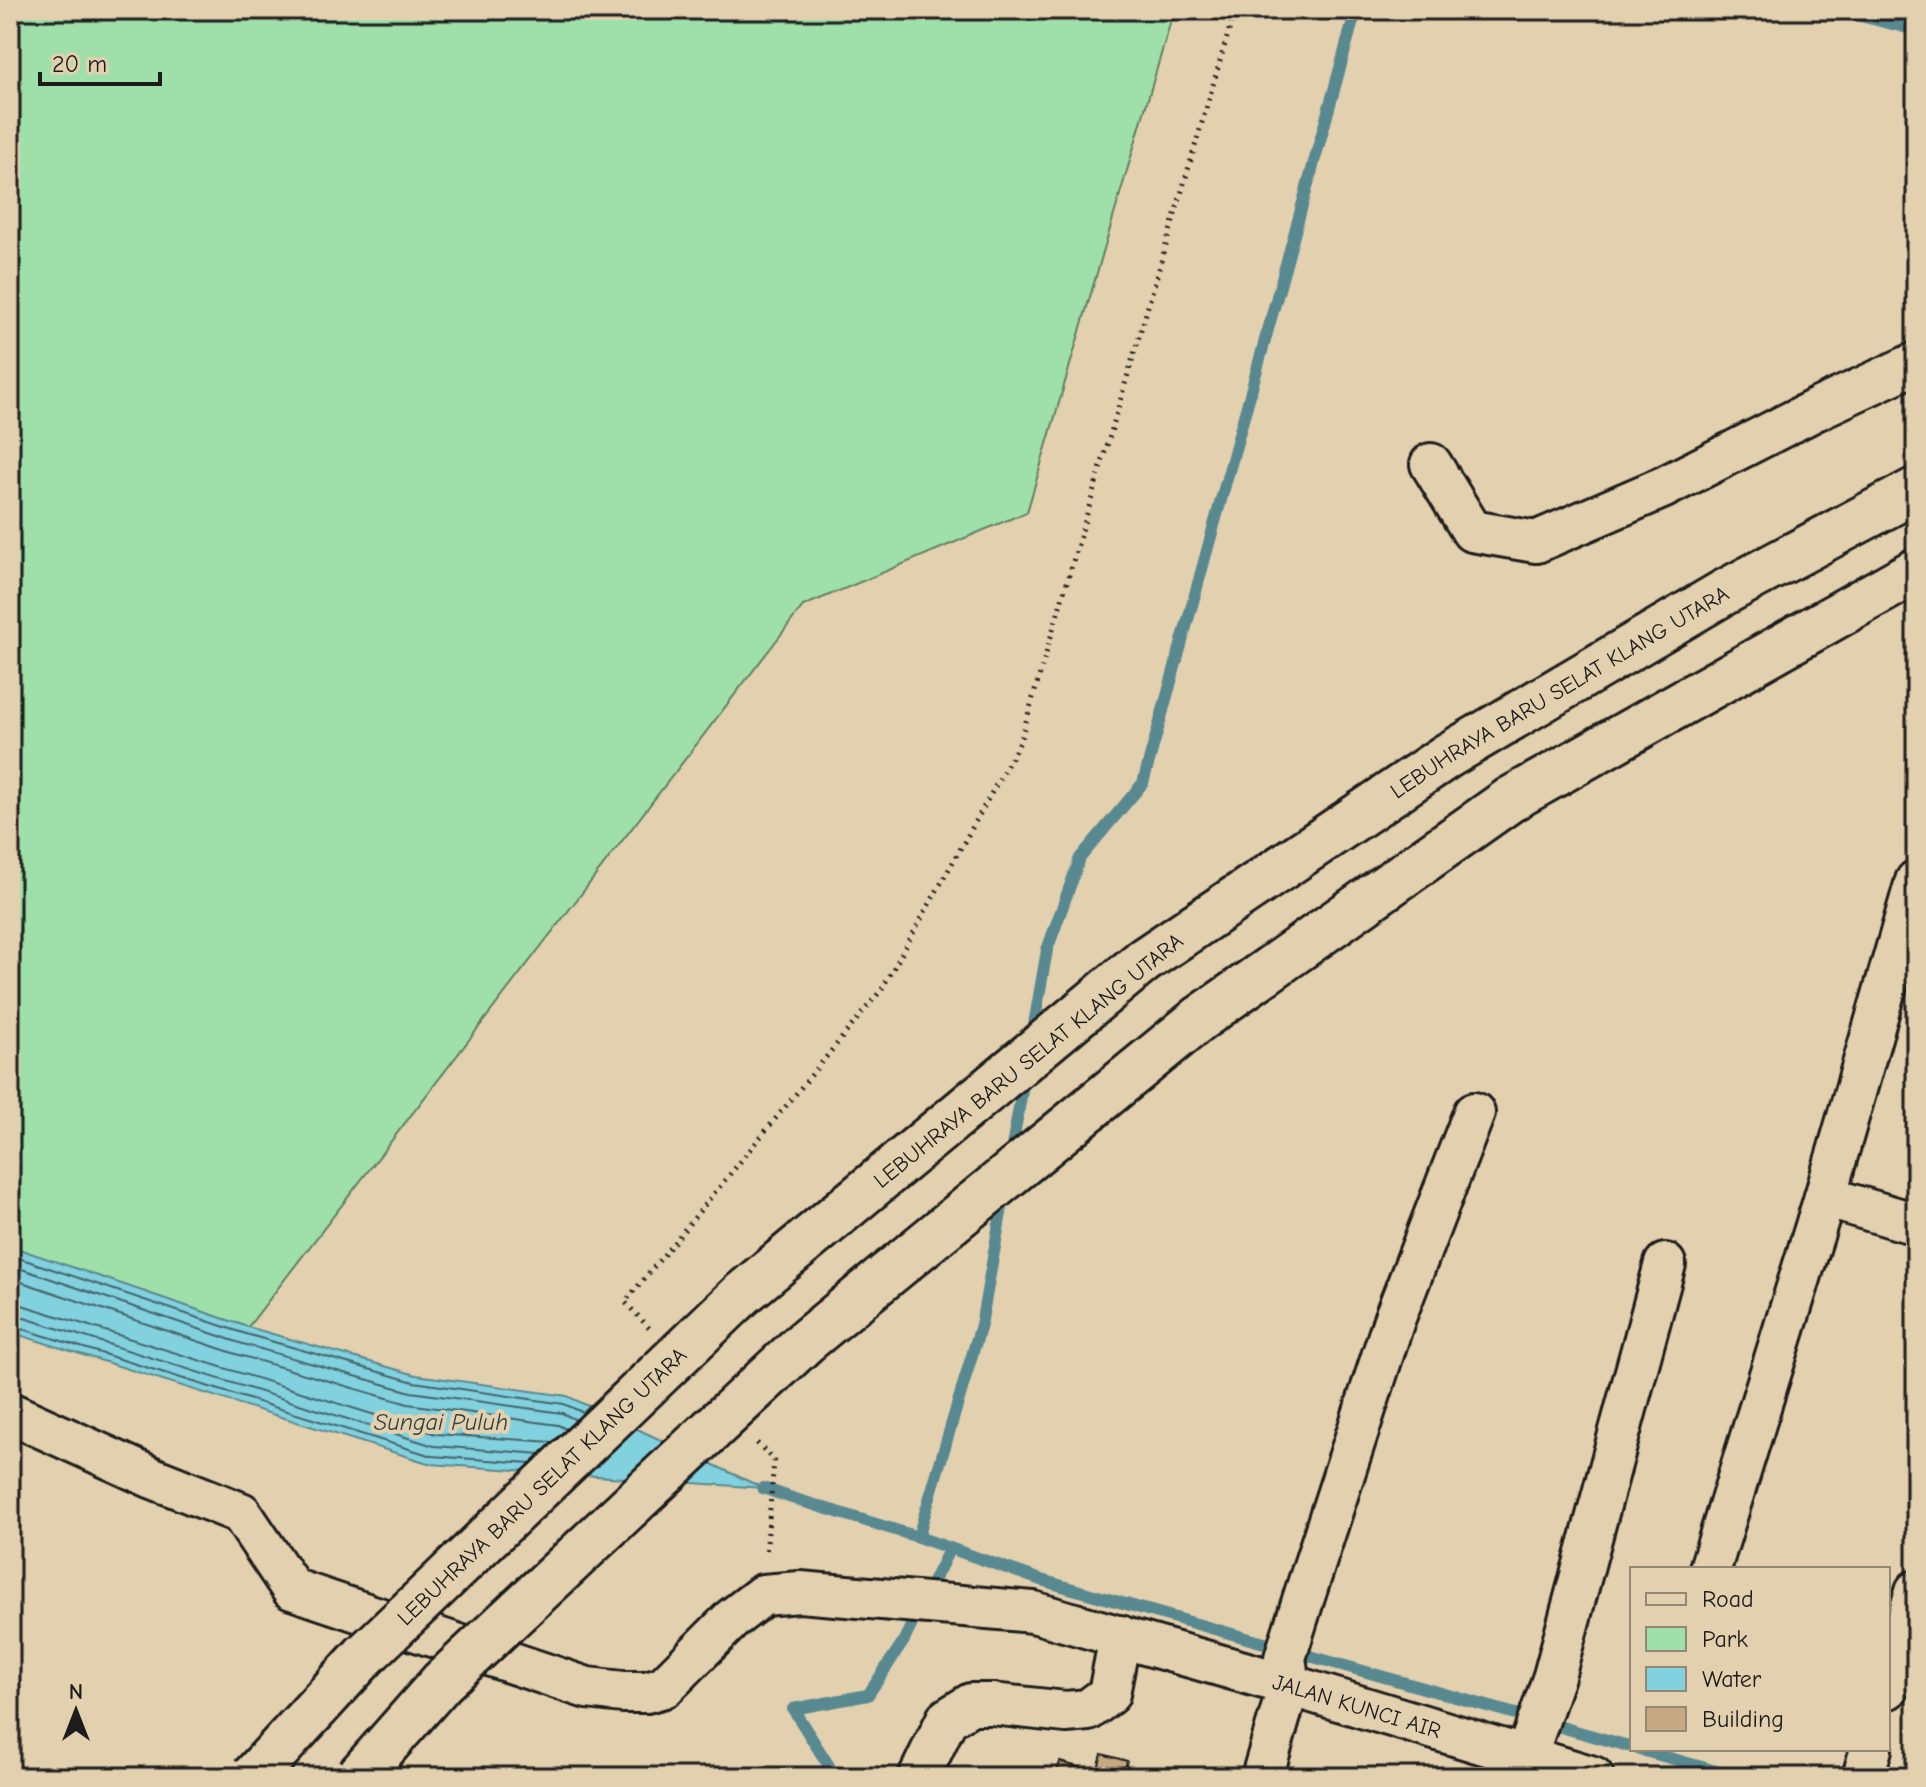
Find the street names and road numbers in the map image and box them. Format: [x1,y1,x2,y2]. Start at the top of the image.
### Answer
street label: LEBUHRAYA BARU SELAT KLANG UTARA [1386,580,1734,804]
street label: LEBUHRAYA BARU SELAT KLANG UTARA [869,928,1189,1194]
street label: LEBUHRAYA BARU SELAT KLANG UTARA [392,1342,692,1631]
street label: JALAN KUNCI AIR [1270,1669,1444,1744]

